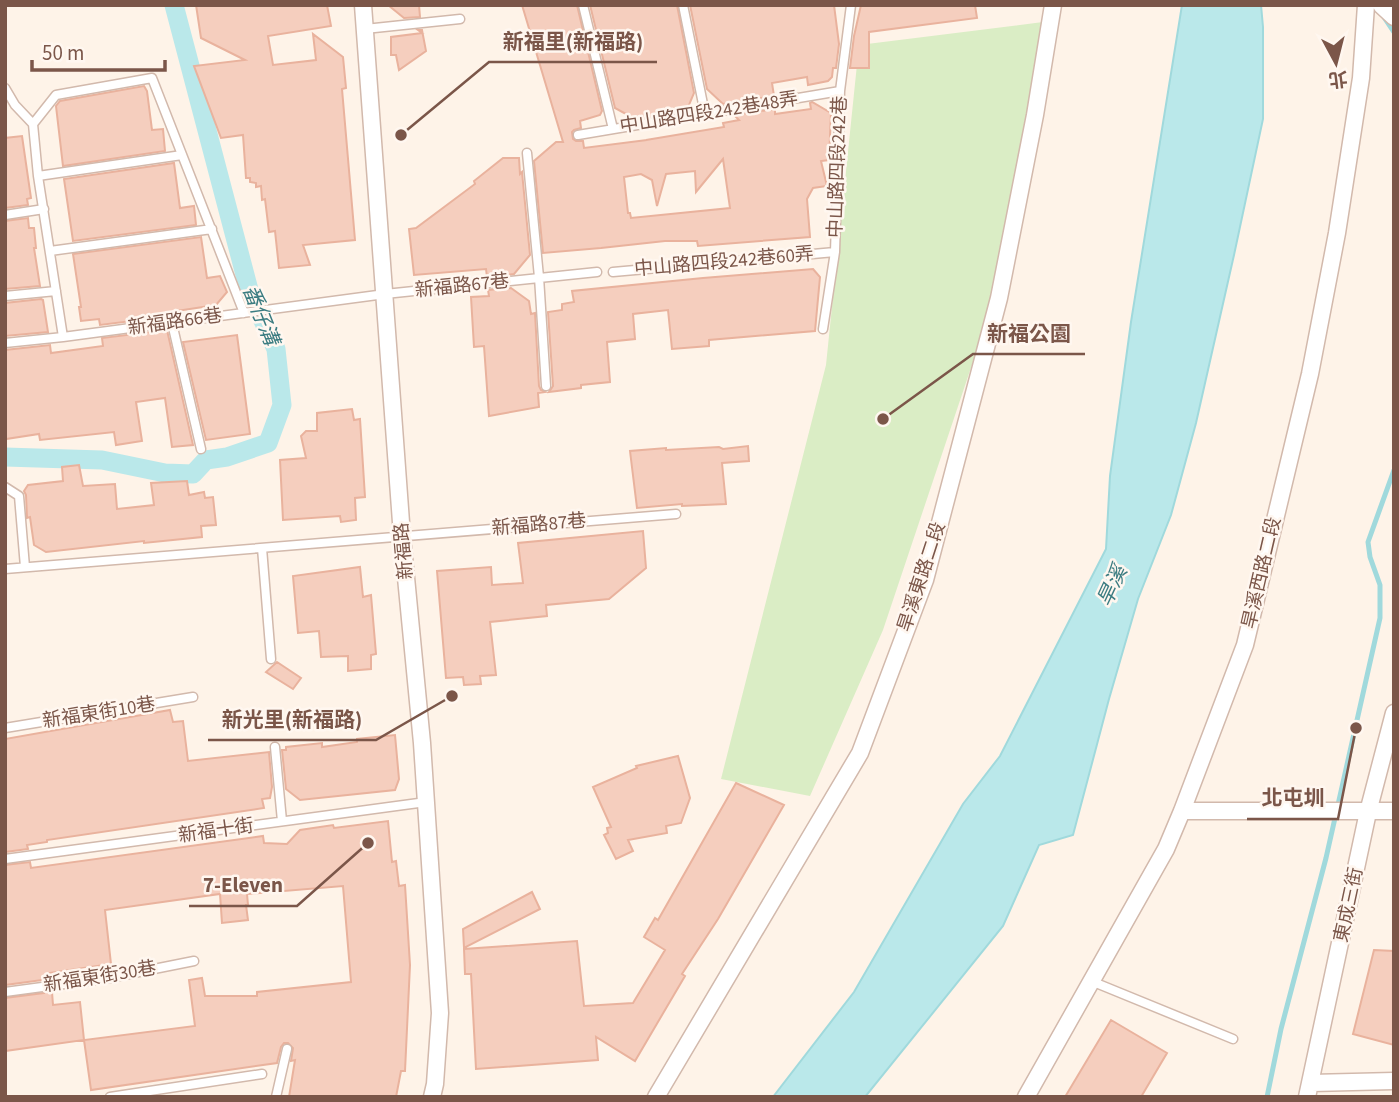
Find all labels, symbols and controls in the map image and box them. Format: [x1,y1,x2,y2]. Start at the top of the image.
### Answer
callout: 新福里(新福路) [489,20,657,62]
text: 新福里(新福路) [503,27,643,57]
scale bar [32,28,164,72]
north arrow [1301,28,1371,98]
text: 50 m [42,38,84,68]
text: 北 [1327,64,1349,93]
street label: 中山路四段242巷48弄 [618,86,800,140]
street label: 中山路四段242巷 [822,95,854,239]
street label: 中山路四段242巷60弄 [633,241,815,283]
street label: 新福路67巷 [413,268,511,304]
water label: 番仔溝 [235,280,288,353]
street label: 新福路66巷 [126,302,224,342]
callout: 新福公園 [973,312,1085,354]
text: 新福公園 [987,319,1071,349]
street label: 新福路87巷 [491,507,587,543]
street label: 旱溪西路二段 [1236,514,1288,632]
street label: 旱溪東路二段 [892,519,952,635]
street label: 新福路 [388,521,420,581]
water label: 旱溪 [1090,558,1136,611]
street label: 新福東街10巷 [41,691,157,735]
callout: 新光里(新福路) [208,698,376,740]
text: 新光里(新福路) [222,705,362,735]
callout: 北屯圳 [1247,777,1338,819]
text: 北屯圳 [1262,783,1325,813]
street label: 新福十街 [176,812,256,850]
callout: 7-Eleven [189,864,297,906]
street label: 東成三街 [1328,865,1370,945]
text: 7-Eleven [203,870,283,900]
street label: 新福東街30巷 [42,955,158,999]

